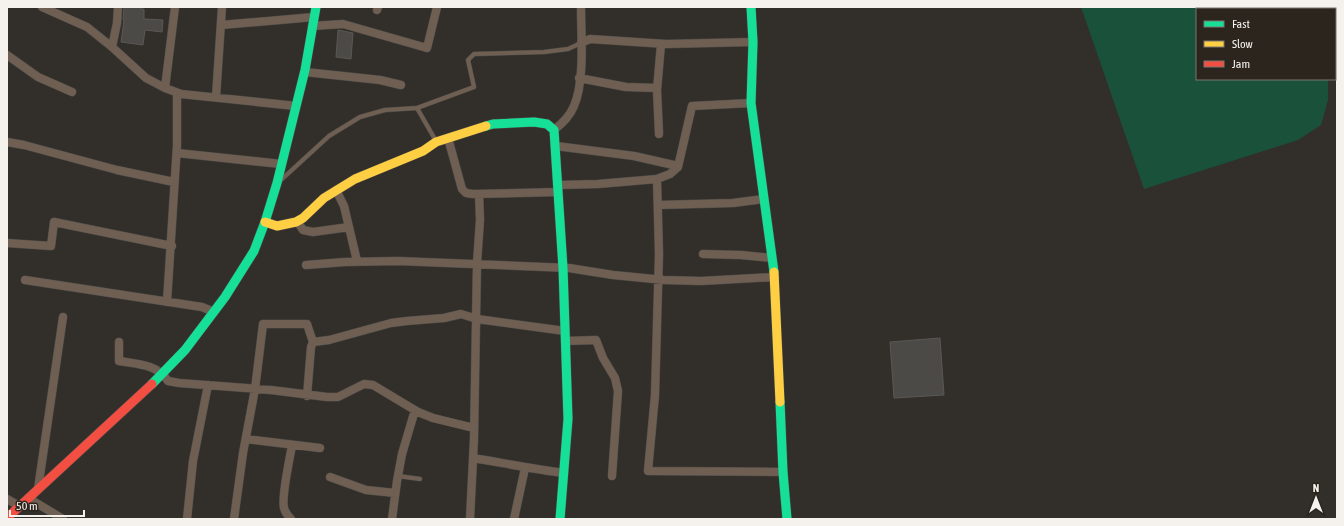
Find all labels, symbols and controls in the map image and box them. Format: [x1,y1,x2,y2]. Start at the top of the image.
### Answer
legend [1196,8,1336,80]
text: Fast [1232,17,1250,31]
text: Slow [1232,37,1253,51]
text: Jam [1232,57,1250,71]
north arrow [1296,478,1336,518]
text: N [1313,482,1319,494]
scale bar [10,492,84,518]
text: 50 m [16,499,38,513]

